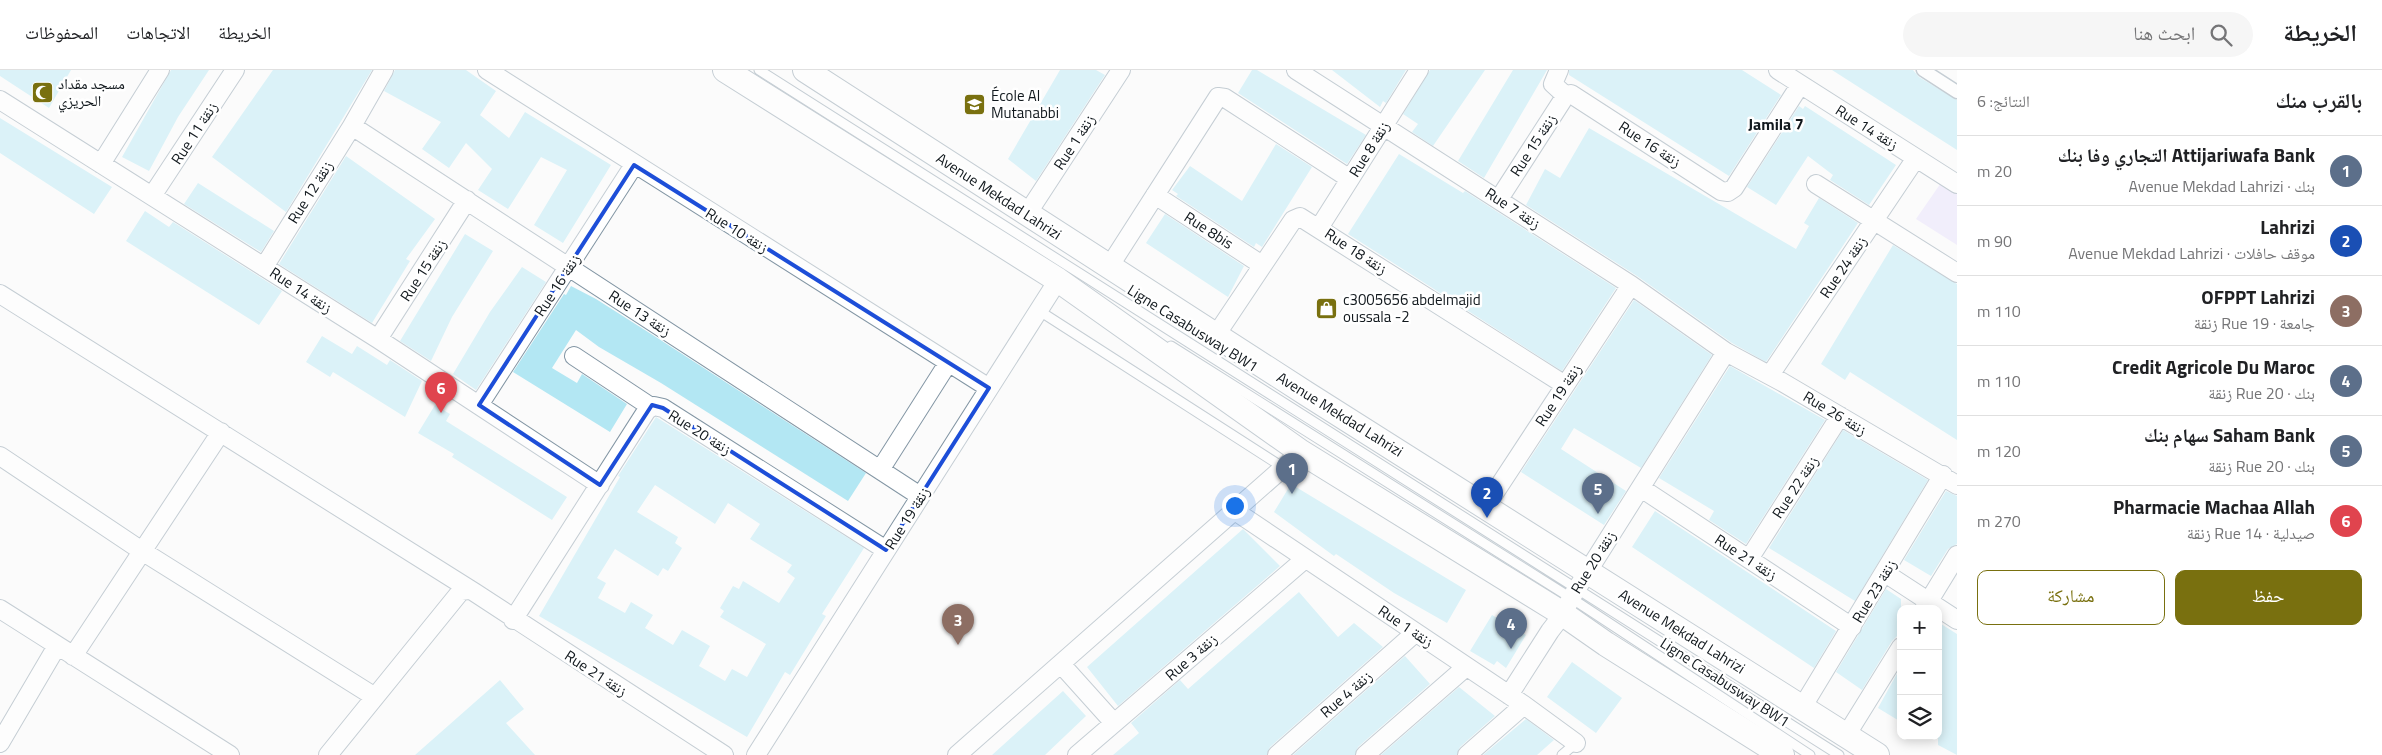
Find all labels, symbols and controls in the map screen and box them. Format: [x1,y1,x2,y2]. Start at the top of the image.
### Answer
search box [1903,12,2253,57]
text: الخريطة [2283,14,2357,50]
text: ابحث هنا [2133,18,2195,47]
text: المحفوظات [25,19,98,46]
text: الاتجاهات [126,19,190,46]
text: الخريطة [218,19,271,46]
icon: search [2207,21,2235,49]
place label: مسجد مقداد الحريزي [58,72,125,112]
mosque icon: مسجد مقداد الحريزي [30,80,54,104]
place label: École Al Mutanabbi [991,84,1059,124]
text: بالقرب منك [2275,84,2362,116]
text: النتائج: 6 [1977,89,2030,113]
school or university icon: École Al Mutanabbi [963,92,987,116]
street label: Rue 11 زنقة [165,97,223,169]
street label: Rue 14 زنقة [1831,99,1903,156]
street label: Rue 1 زنقة [1047,109,1101,174]
street label: Rue 15 زنقة [1504,109,1562,181]
district label: Jamila 7 [1748,112,1804,136]
street label: Rue 16 زنقة [1614,115,1686,173]
street label: Rue 8 زنقة [1343,116,1395,181]
text: Attijariwafa Bank التجاري وفا بنك [2058,140,2315,169]
street label: Avenue Mekdad Lahrizi [932,147,1066,245]
street label: Rue 12 زنقة [282,156,339,228]
text: 20 m [1977,159,2012,183]
text: 1 [2342,159,2350,183]
text: بنك · Avenue Mekdad Lahrizi [2129,174,2315,198]
street label: Rue 7 زنقة [1481,181,1546,235]
street label: Rue 10 زنقة [701,202,773,259]
street label: Rue 8bis [1180,205,1238,255]
text: Lahrizi [2260,212,2315,241]
street label: Rue 18 زنقة [1320,222,1392,280]
text: 90 m [1977,229,2012,253]
text: 2 [2342,229,2350,253]
street label: Rue 24 زنقة [1814,231,1872,303]
street label: Rue 15 زنقة [394,234,452,306]
text: موقف حافلات · Avenue Mekdad Lahrizi [2068,241,2315,265]
street label: Rue 16 زنقة [528,249,586,321]
street label: Rue 14 زنقة [265,261,337,319]
street label: Ligne Casabusway BW1 [1123,278,1263,378]
text: OFPPT Lahrizi [2201,282,2315,311]
street label: Rue 13 زنقة [604,284,676,342]
place label: c3005656 abdelmajid oussala -2 [1343,288,1481,328]
shop icon: c3005656 abdelmajid oussala -2 [1315,296,1339,320]
text: 110 m [1977,299,2021,323]
text: 3 [2342,299,2350,323]
text: جامعة · Rue 19 زنقة [2194,311,2315,335]
text: Credit Agricole Du Maroc [2112,352,2315,381]
street label: Rue 19 زنقة [1529,359,1587,431]
street label: Avenue Mekdad Lahrizi [1272,366,1408,462]
text: 110 m [1977,369,2021,393]
text: 4 [2342,369,2350,393]
pin: 6 [425,372,457,413]
text: بنك · Rue 20 زنقة [2208,381,2315,405]
street label: Rue 26 زنقة [1799,385,1871,441]
street label: Rue 20 زنقة [664,404,736,461]
text: Saham Bank سهام بنك [2144,420,2315,449]
text: 120 m [1977,439,2021,463]
text: 5 [2342,439,2350,463]
street label: Rue 22 زنقة [1766,451,1824,523]
pin: 1 [1276,453,1308,494]
text: بنك · Rue 20 زنقة [2208,454,2315,478]
pin: 5 [1582,473,1614,514]
pin: 2 [1471,477,1503,518]
street label: Rue 19 زنقة [879,482,936,554]
text: Pharmacie Machaa Allah [2113,492,2315,521]
your location [1222,493,1248,519]
text: 270 m [1977,509,2021,533]
text: 6 [2342,509,2350,533]
text: صيدلية · Rue 14 زنقة [2187,521,2315,545]
street label: Rue 20 زنقة [1565,526,1622,598]
street label: Rue 21 زنقة [1710,528,1782,586]
street label: Rue 23 زنقة [1846,555,1902,627]
button: مشاركة [1977,570,2165,625]
button: حفظ [2175,570,2362,625]
street label: Avenue Mekdad Lahrizi [1614,583,1750,679]
street label: Rue 1 زنقة [1374,599,1438,653]
pin: 3 [942,604,974,645]
map controls [1897,605,1942,740]
button: + [1897,605,1942,650]
pin: 4 [1495,608,1527,649]
street label: Rue 3 زنقة [1160,628,1222,686]
street label: Ligne Casabusway BW1 [1656,631,1794,733]
street label: Rue 21 زنقة [560,644,632,702]
button: − [1897,650,1942,695]
street label: Rue 4 زنقة [1315,665,1377,723]
button: layers [1897,695,1942,740]

